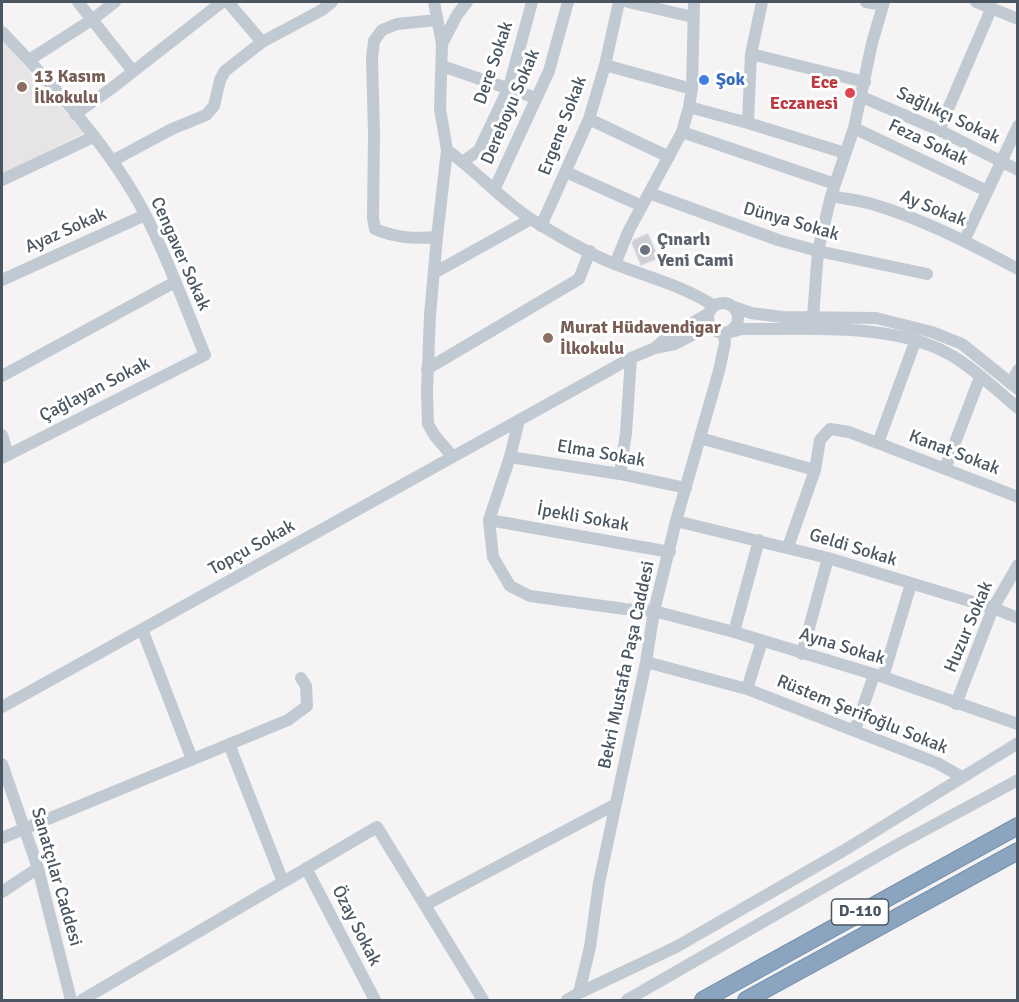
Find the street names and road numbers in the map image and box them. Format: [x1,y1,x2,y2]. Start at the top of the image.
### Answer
street label: Dere Sokak [470,19,518,107]
street label: Dereboyu Sokak [477,46,545,168]
street label: Ergene Sokak [534,73,592,179]
street label: Sağlıkçı Sokak [893,83,1003,149]
street label: Feza Sokak [885,115,971,171]
street label: Ay Sokak [897,186,969,232]
street label: Cengaver Sokak [145,194,215,314]
street label: Dünya Sokak [741,198,841,246]
street label: Ayaz Sokak [22,204,110,258]
street label: Çağlayan Sokak [36,353,154,427]
street label: Kanat Sokak [906,426,1002,480]
street label: Elma Sokak [555,436,647,472]
street label: İpekli Sokak [535,499,631,537]
street label: Topçu Sokak [205,516,299,580]
street label: Geldi Sokak [807,524,899,572]
street label: Bekri Mustafa Paşa Caddesi [594,559,660,771]
street label: Huzur Sokak [940,578,998,676]
street label: Ayna Sokak [796,624,888,670]
street label: Rüstem Şerifoğlu Sokak [773,671,951,759]
street label: Sanatçılar Caddesi [26,805,86,949]
street label: Özay Sokak [327,882,385,970]
road number: D-110 [832,899,888,925]

